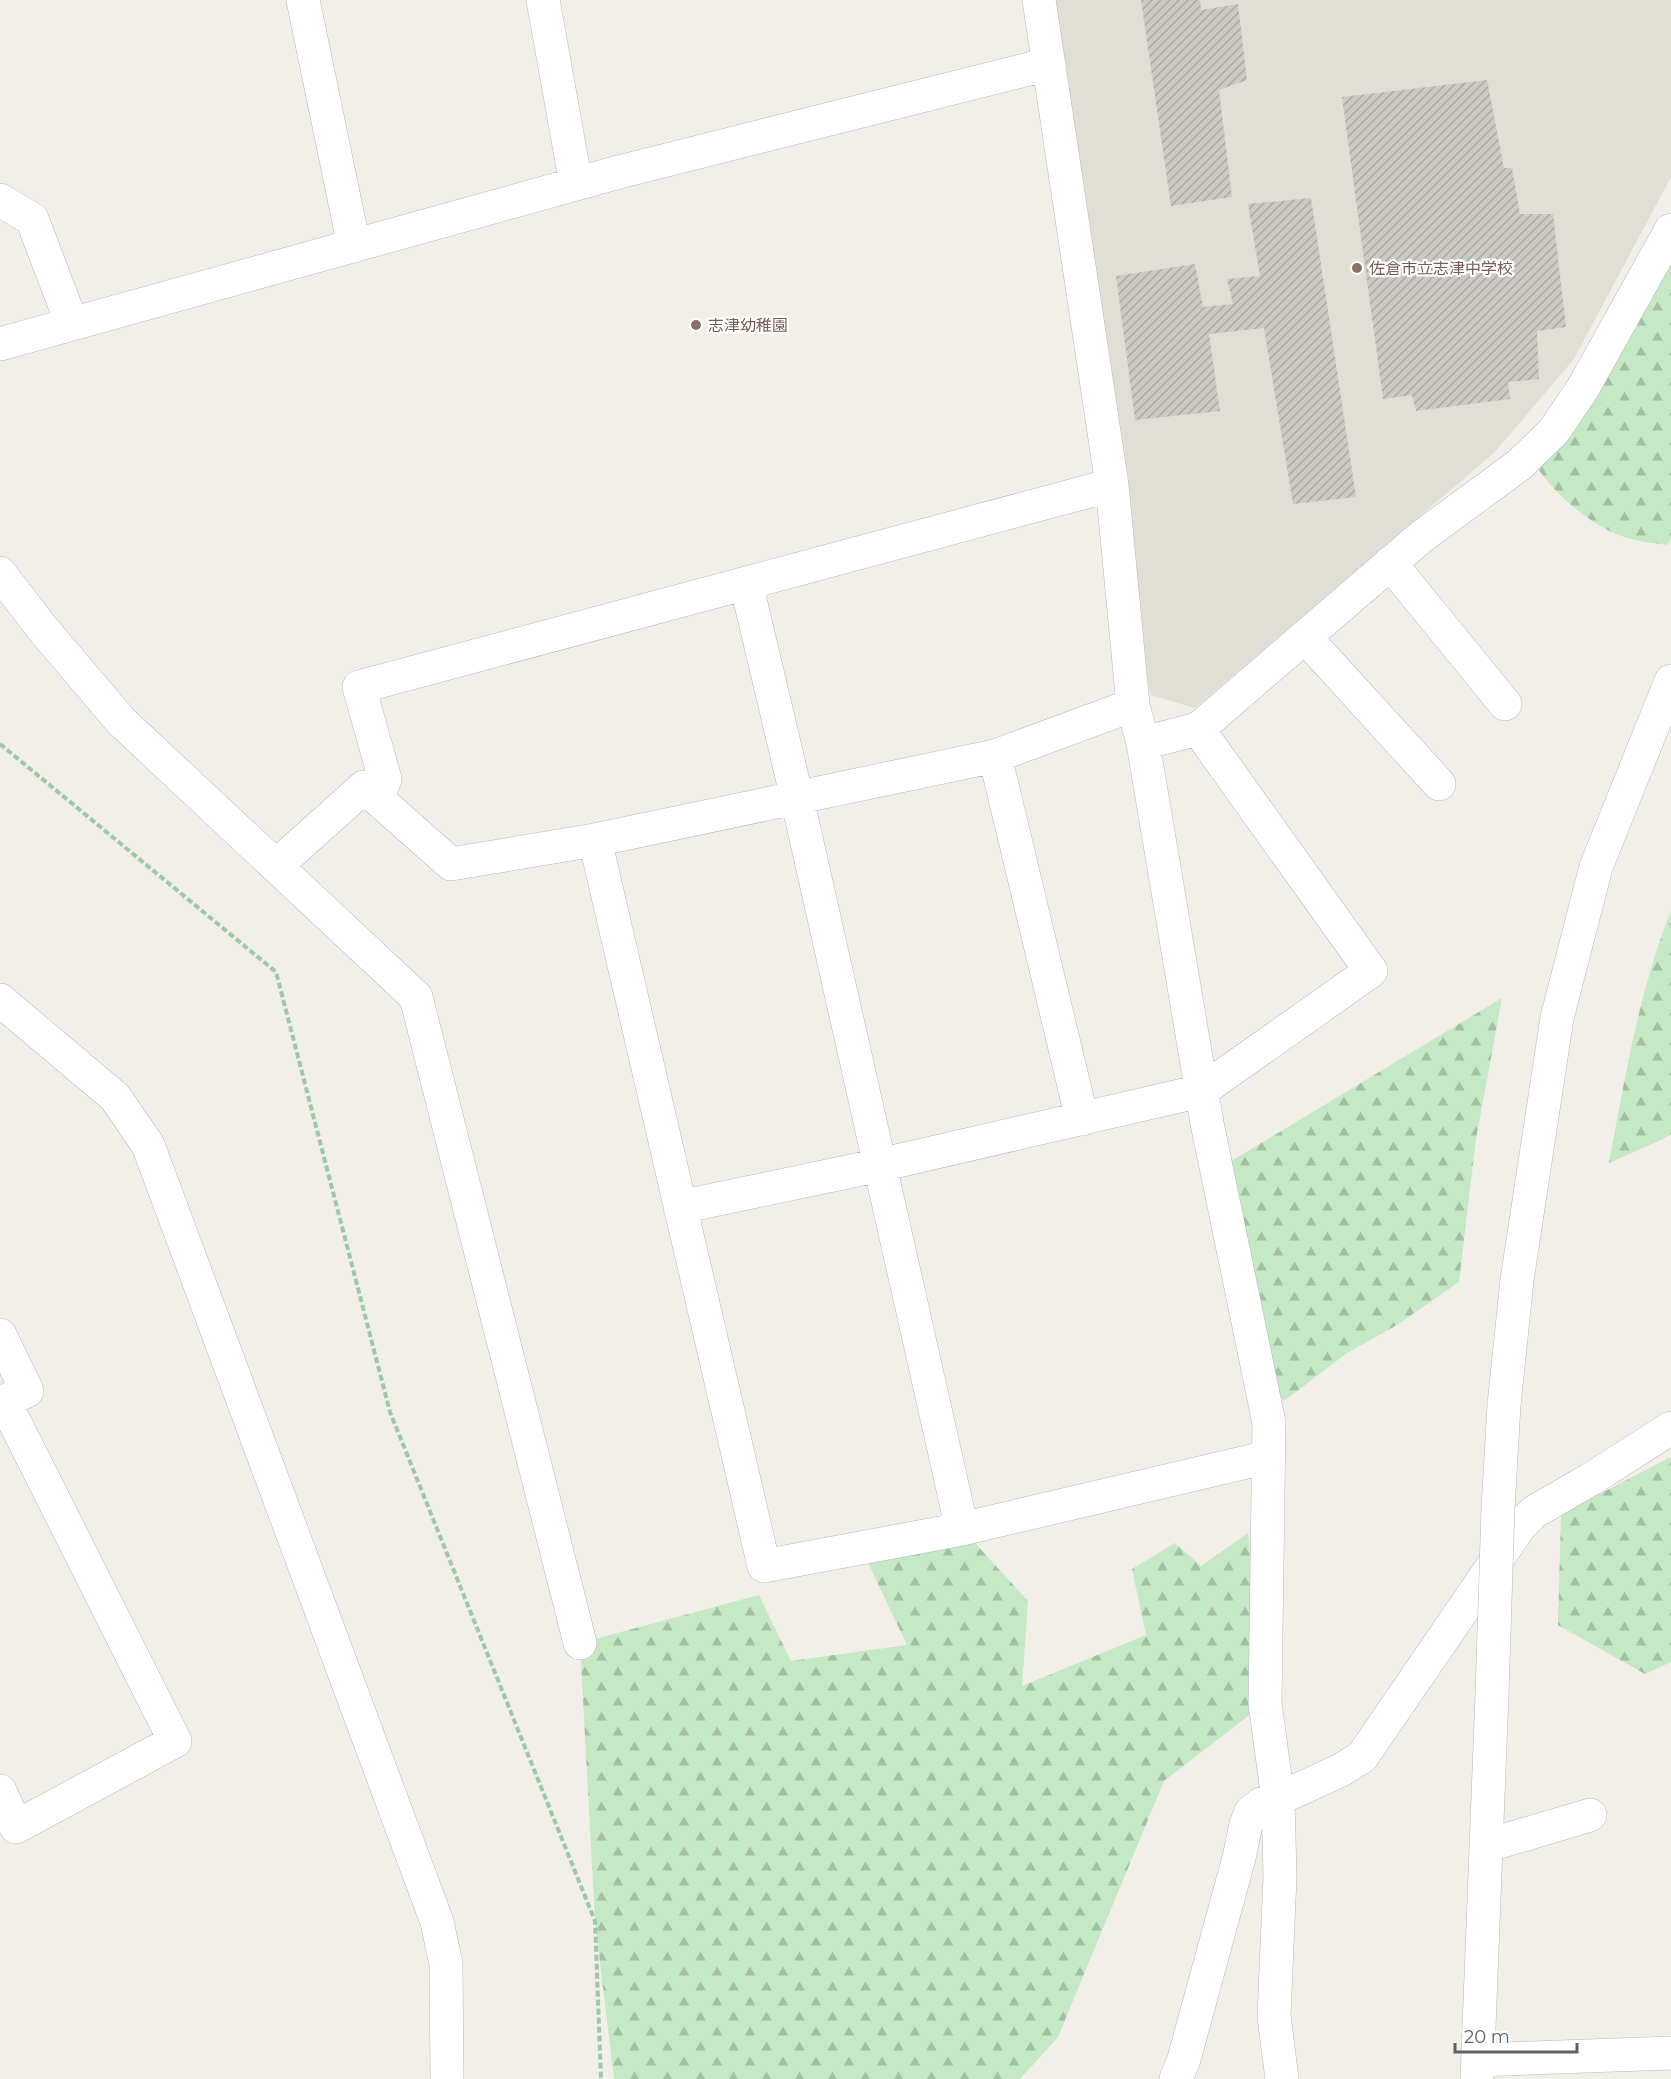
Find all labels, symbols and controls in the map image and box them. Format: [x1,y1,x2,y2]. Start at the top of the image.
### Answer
place label: 佐倉市立志津中学校 [1369,259,1513,278]
marker: 佐倉市立志津中学校 [1350,261,1364,275]
place label: 志津幼稚園 [708,316,788,335]
marker: 志津幼稚園 [689,318,703,332]
scale bar [1455,2016,1576,2054]
text: 20 m [1464,2026,1510,2048]

